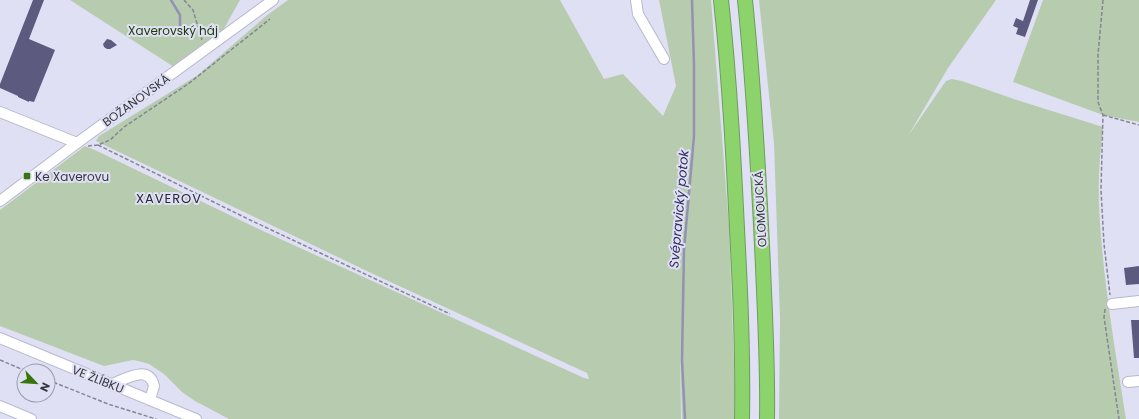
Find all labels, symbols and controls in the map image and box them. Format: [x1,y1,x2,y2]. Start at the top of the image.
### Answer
park label: Xaverovský háj [128,22,218,39]
street label: BOŽANOVSKÁ [99,70,173,130]
water label: Svépravický potok [664,148,694,269]
place label: Ke Xaverovu [35,168,109,185]
street label: OLOMOUCKÁ [750,170,770,248]
marker: Ke Xaverovu [22,171,32,181]
district label: XAVEROV [136,189,202,208]
street label: VE ŽLÍBKU [69,361,127,397]
north arrow [16,363,56,403]
text: N [36,380,54,394]

